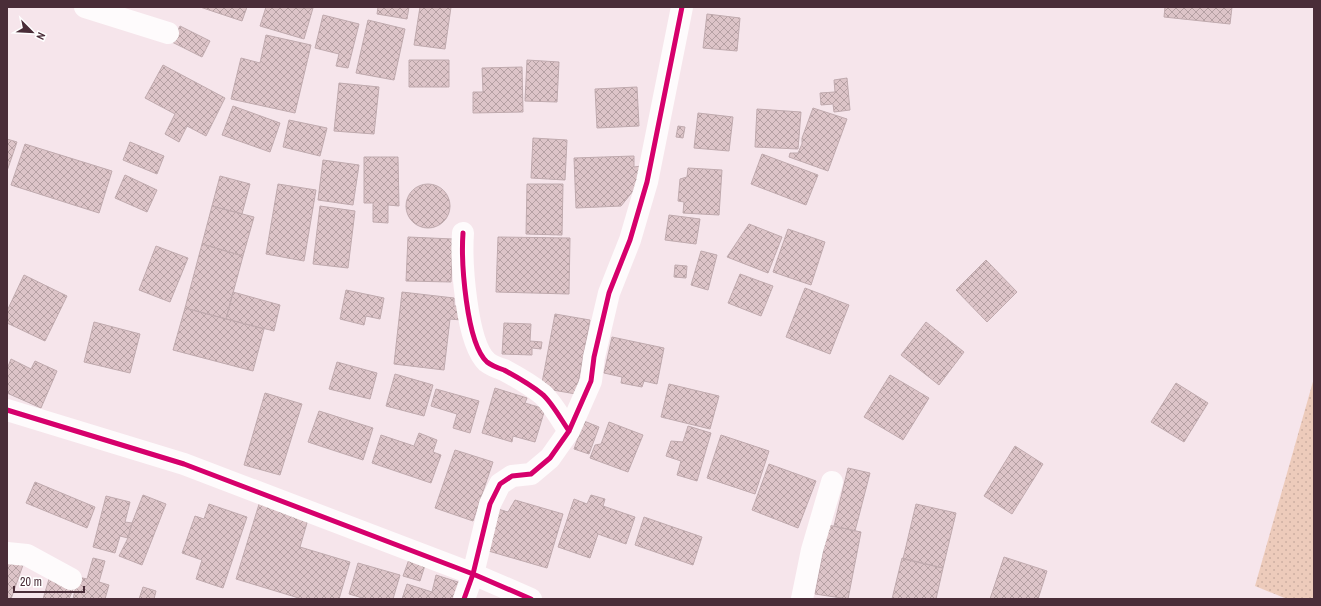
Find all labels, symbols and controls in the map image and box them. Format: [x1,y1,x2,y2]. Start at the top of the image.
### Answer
north arrow [12,12,52,52]
text: N [33,30,49,42]
scale bar [14,568,84,594]
text: 20 m [20,574,42,590]

